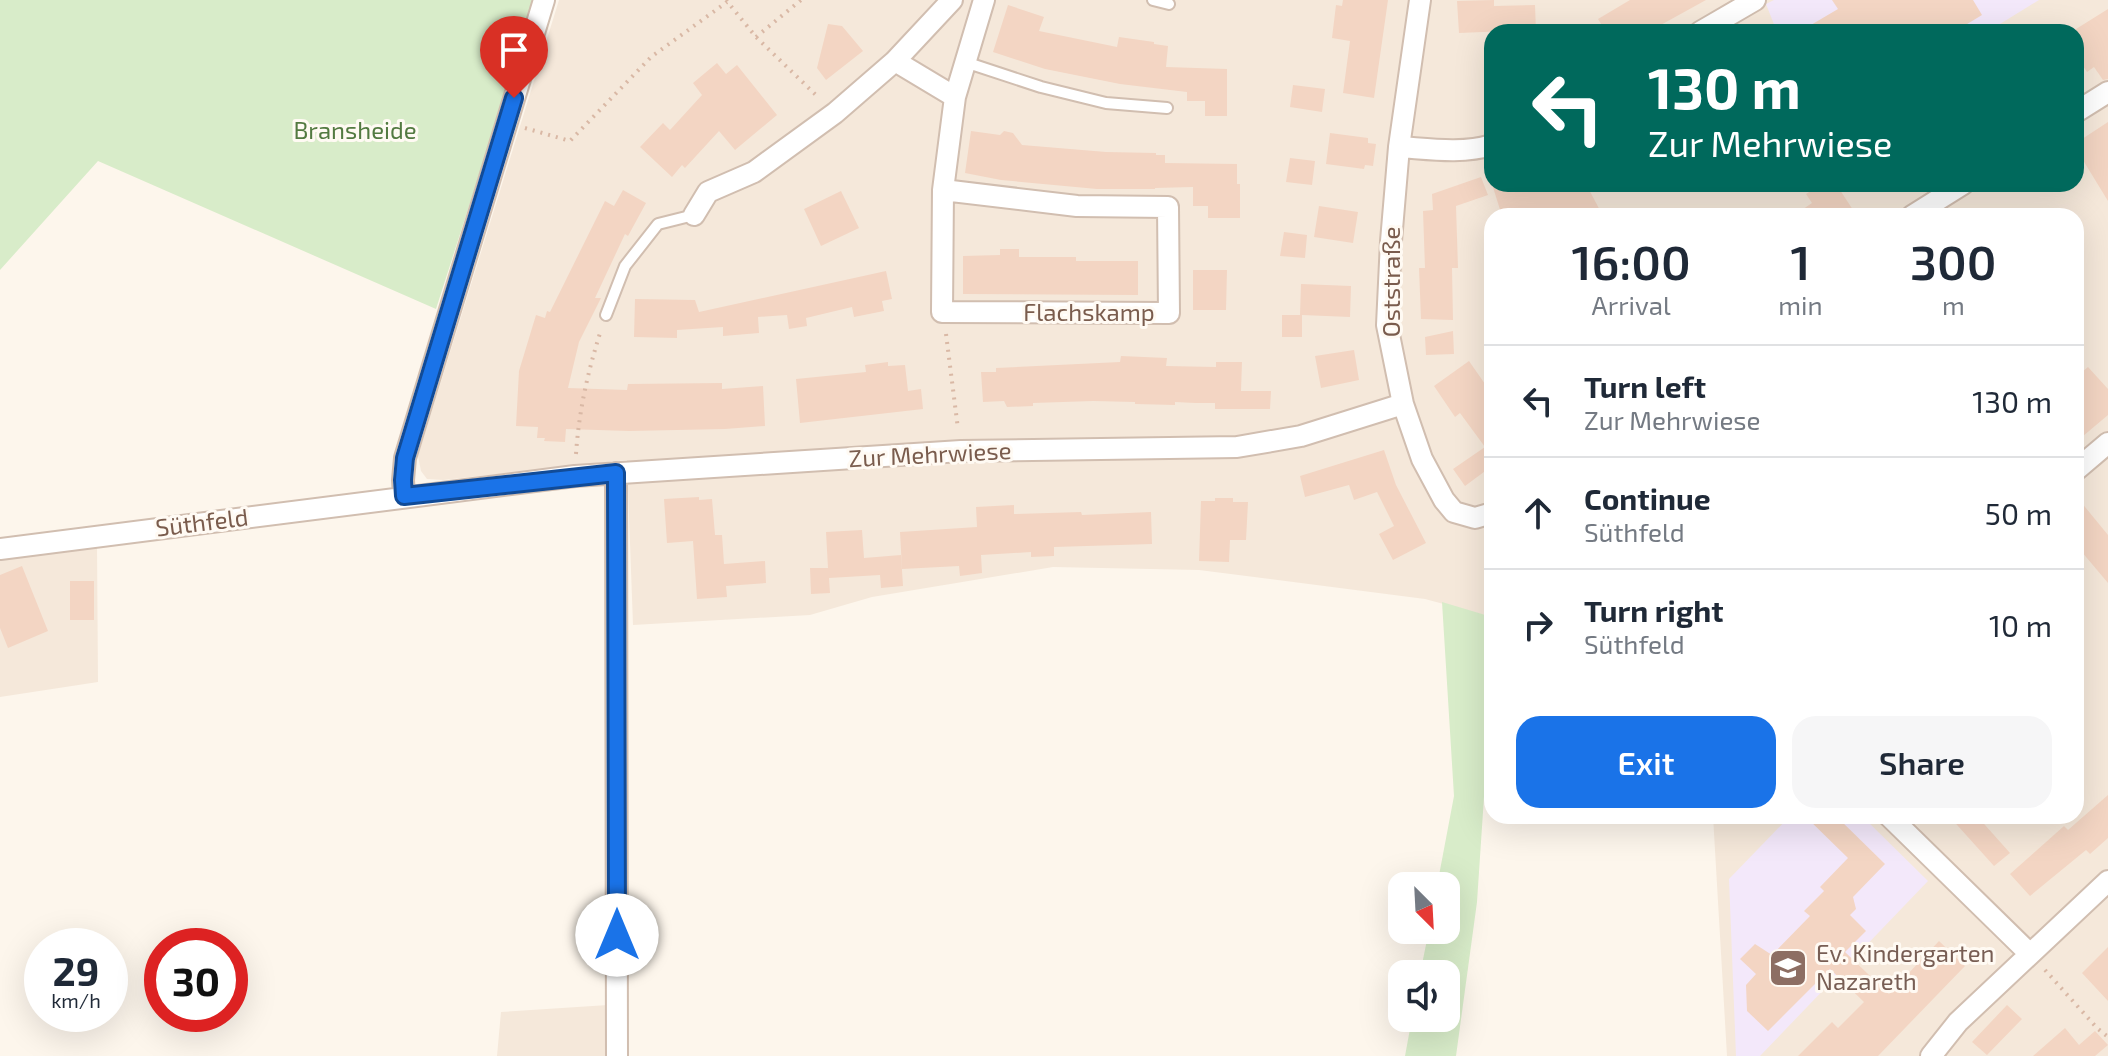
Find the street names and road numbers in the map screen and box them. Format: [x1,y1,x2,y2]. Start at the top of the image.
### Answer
street label: Oststraße [1376,227,1405,337]
street label: Flachskamp [1023,297,1155,326]
street label: Zur Mehrwiese [848,435,1012,472]
street label: Süthfeld [154,501,250,542]

